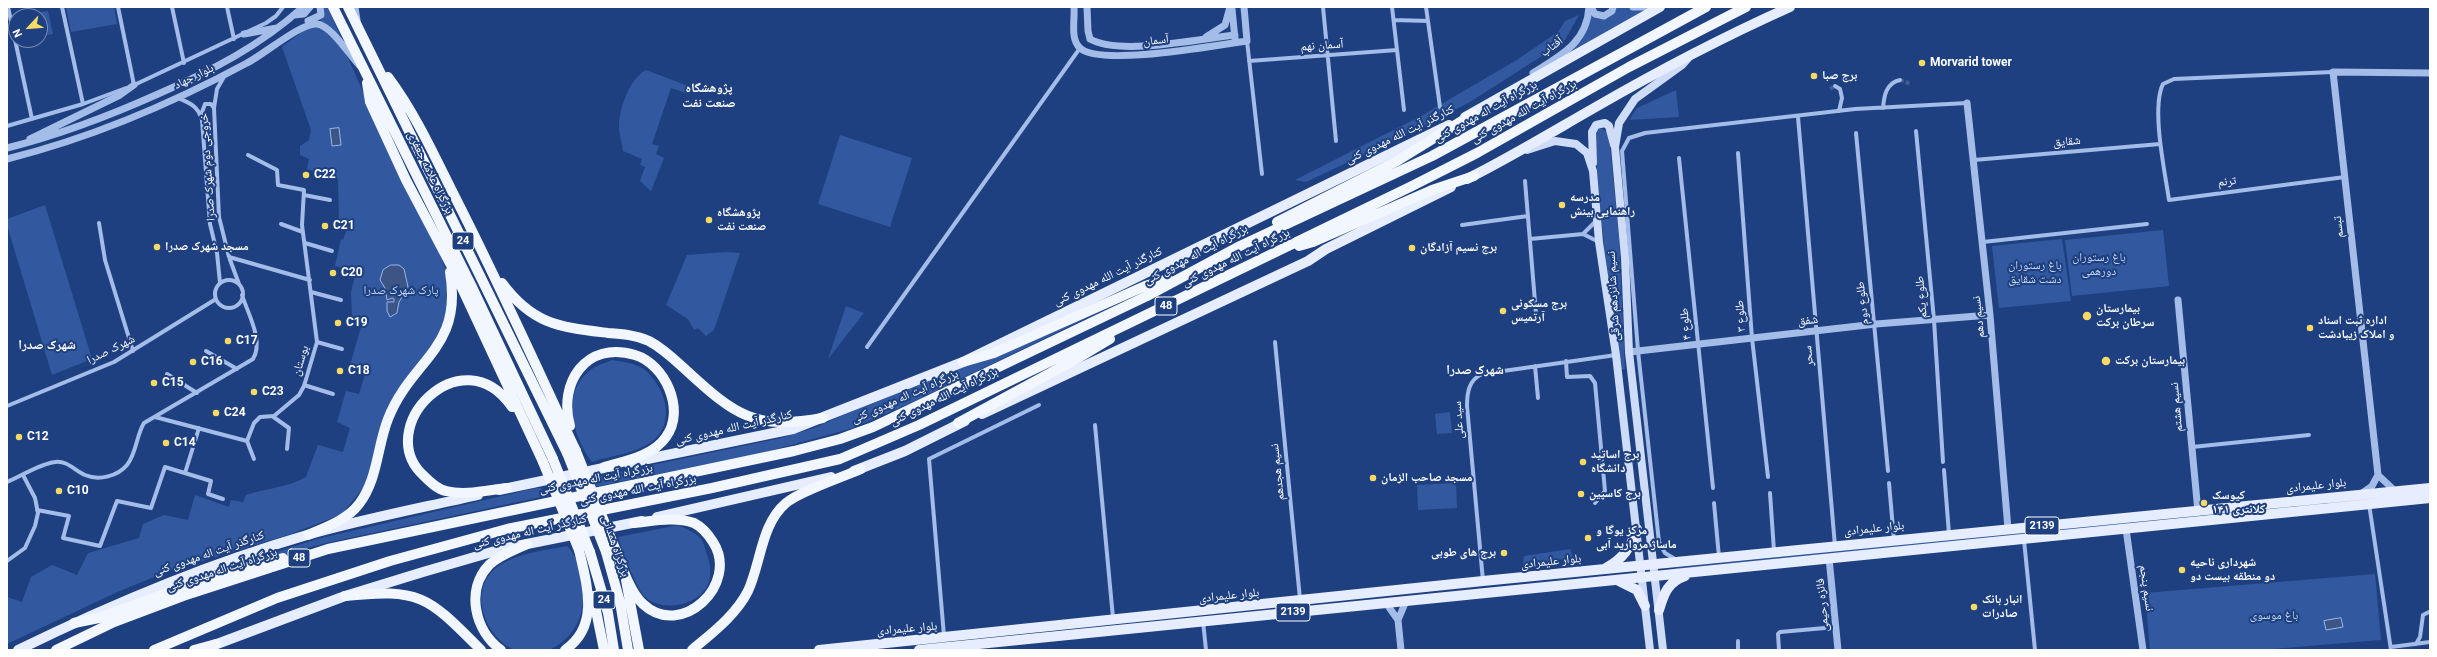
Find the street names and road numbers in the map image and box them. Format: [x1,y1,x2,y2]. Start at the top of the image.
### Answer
street label: آسمان [1142,32,1170,50]
street label: آفتاب [1538,34,1566,60]
street label: آسمان نهم [1300,37,1344,55]
street label: بلوار جهاد [172,61,216,93]
street label: بزرگراه آیت الله مهدوی کنی [1469,77,1579,147]
street label: بزرگراه آیت اله مهدوی کنی [1432,78,1540,146]
street label: کنارگذر آیت الله مهدوی کنی [1343,102,1457,168]
street label: خروجی دوم شهرک صدرا [197,113,219,221]
street label: بزرگراه علامه جعفری [404,129,456,217]
street label: شقایق [2053,134,2081,150]
street label: ترنم [2217,174,2237,190]
street label: تبسم [2331,215,2347,239]
street label: بزرگراه آیت اله مهدوی کنی [1142,222,1250,288]
street label: بزرگراه آیت الله مهدوی کنی [1180,226,1292,290]
road number: 24 [452,232,474,250]
street label: کنارگذر آیت الله مهدوی کنی [1051,244,1165,310]
street label: نسیم شانزدهم شرقی [1604,250,1624,342]
street label: طلوع یکم [1913,275,1931,319]
street label: طلوع دوم [1854,281,1872,325]
street label: نسیم دهم [1970,295,1988,339]
road number: 48 [1155,297,1177,315]
street label: طلوع ۳ [1733,299,1749,333]
street label: طلوع ۴ [1677,307,1695,341]
street label: شفق [1797,313,1819,329]
street label: شهرک صدرا [85,332,137,368]
street label: بوستان [290,344,312,378]
street label: سحر [1801,345,1817,367]
street label: بزرگراه آیت الله مهدوی کنی [888,365,1000,429]
street label: بزرگراه آیت اله مهدوی کنی [849,367,961,427]
street label: نسیم هشتم [2168,382,2186,432]
street label: سید علی [1450,400,1468,440]
street label: کنارگذر آیت الله مهدوی کنی [674,408,794,448]
street label: نسیم هجدهم [1268,443,1288,501]
street label: بزرگراه آیت اله مهدوی کنی [538,461,654,497]
street label: بزرگراه آیت الله مهدوی کنی [579,472,697,508]
street label: بلوار علیمرادی [2285,476,2347,496]
street label: کنارگذر آیت اله مهدوی کنی [472,512,588,552]
street label: بزرگراه همدانی [598,513,632,579]
road number: 2139 [2025,517,2059,535]
street label: بلوار علیمرادی [1843,519,1905,539]
street label: کنارگذر آیت اله مهدوی کنی [152,528,266,580]
street label: بزرگراه آیت اله مهدوی کنی [165,545,279,595]
road number: 48 [288,549,310,567]
street label: بلوار علیمرادی [1520,552,1582,572]
street label: نسیم پنجم [2136,564,2156,612]
street label: فائزه رحیمی [1813,578,1833,632]
street label: بلوار علیمرادی [1198,586,1260,606]
road number: 24 [593,591,615,609]
road number: 2139 [1276,603,1310,621]
street label: بلوار علیمرادی [876,619,938,639]

